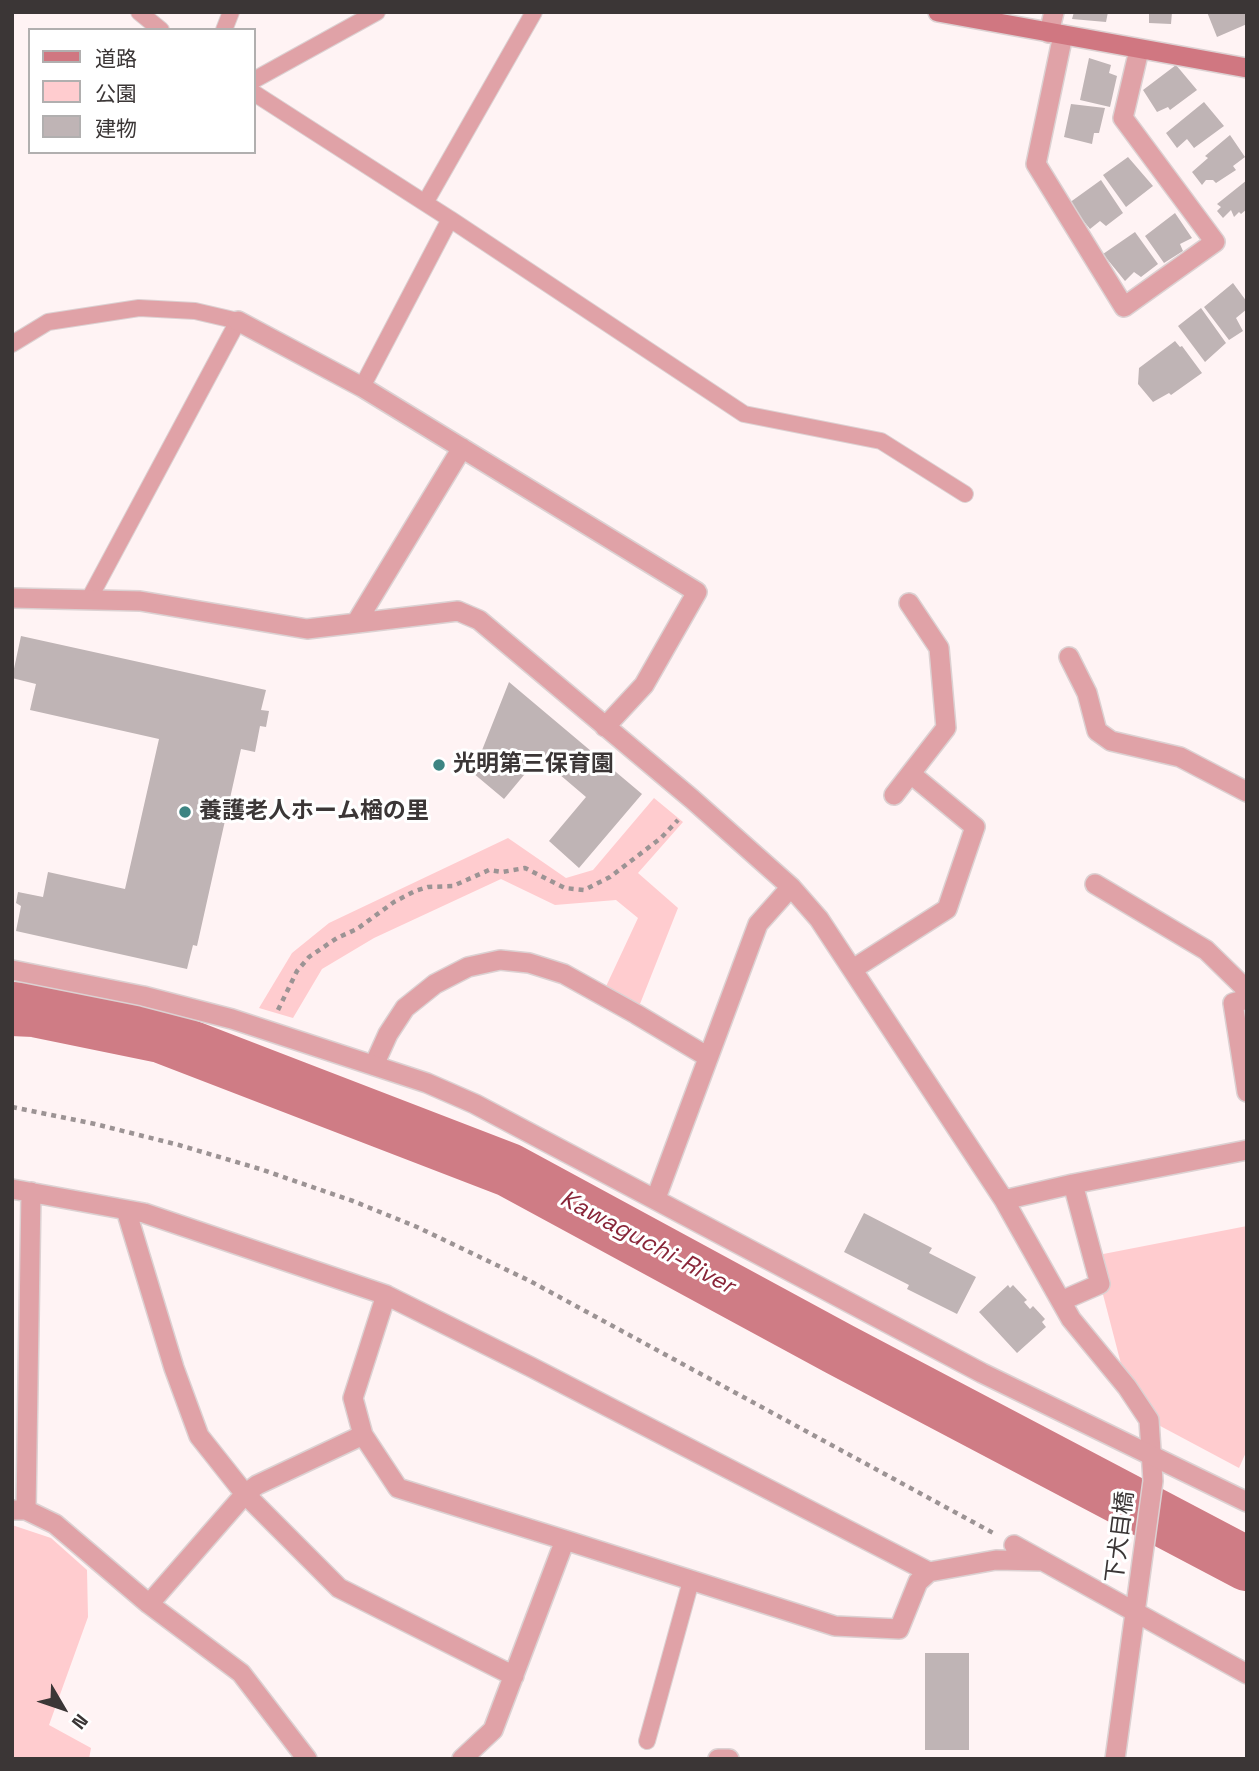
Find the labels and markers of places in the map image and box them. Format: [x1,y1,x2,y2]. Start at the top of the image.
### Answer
place label: 光明第三保育園 [453,751,614,779]
marker: 光明第三保育園 [431,757,447,773]
place label: 養護老人ホーム楢の里 [199,798,429,826]
marker: 養護老人ホーム楢の里 [177,804,193,820]

